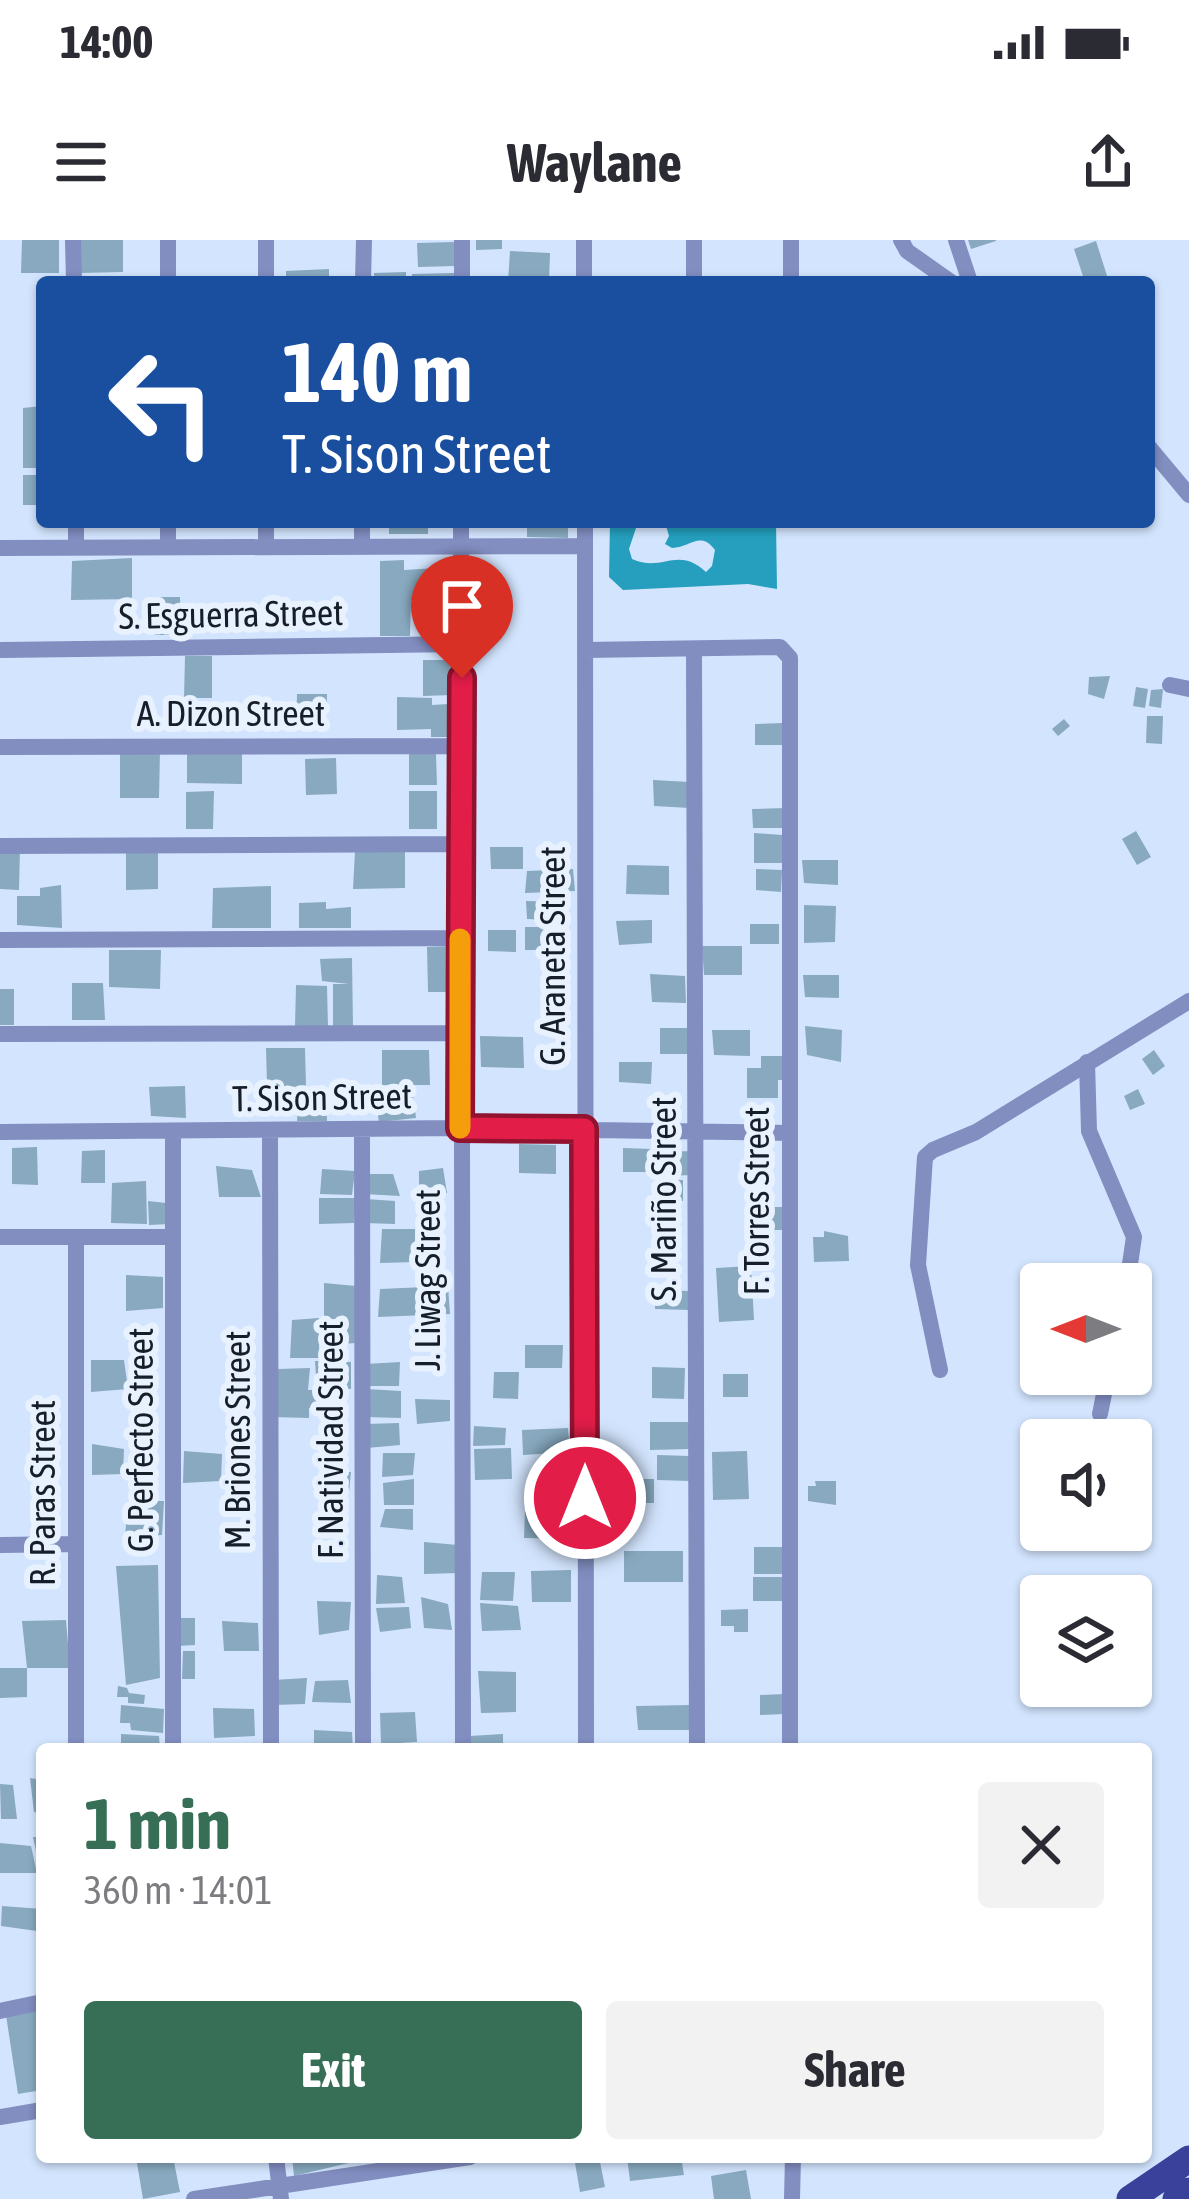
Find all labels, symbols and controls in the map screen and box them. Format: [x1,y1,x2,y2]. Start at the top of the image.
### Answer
text: 14:00 [60,16,154,68]
icon: menu [48,129,114,195]
icon: share [1075,129,1141,195]
text: Waylane [507,132,682,193]
icon: left [84,324,240,480]
text: 140 m [282,324,472,420]
text: T. Sison Street [282,423,552,484]
pin [411,555,513,678]
icon: arrive [429,573,495,639]
street label: S. Esguerra Street [118,591,344,637]
street label: A. Dizon Street [137,692,325,734]
street label: G. Araneta Street [531,846,573,1066]
street label: T. Sison Street [232,1074,412,1120]
street label: S. Mariño Street [642,1097,684,1301]
street label: F. Torres Street [735,1107,777,1295]
street label: J. Liwag Street [406,1189,448,1371]
north arrow [1020,1263,1152,1395]
map controls [1020,1263,1152,1707]
street label: F. Natividad Street [309,1321,351,1559]
street label: G. Perfecto Street [119,1328,161,1552]
street label: M. Briones Street [216,1331,258,1549]
street label: R. Paras Street [21,1400,63,1586]
button: sound [1020,1419,1152,1551]
position arrow [522,1435,648,1561]
button: layers [1020,1575,1152,1707]
text: 1 min [84,1782,231,1864]
button: close [978,1782,1104,1908]
text: 360 m · 14:01 [84,1868,273,1912]
button: Exit [84,2001,582,2139]
button: Share [606,2001,1104,2139]

